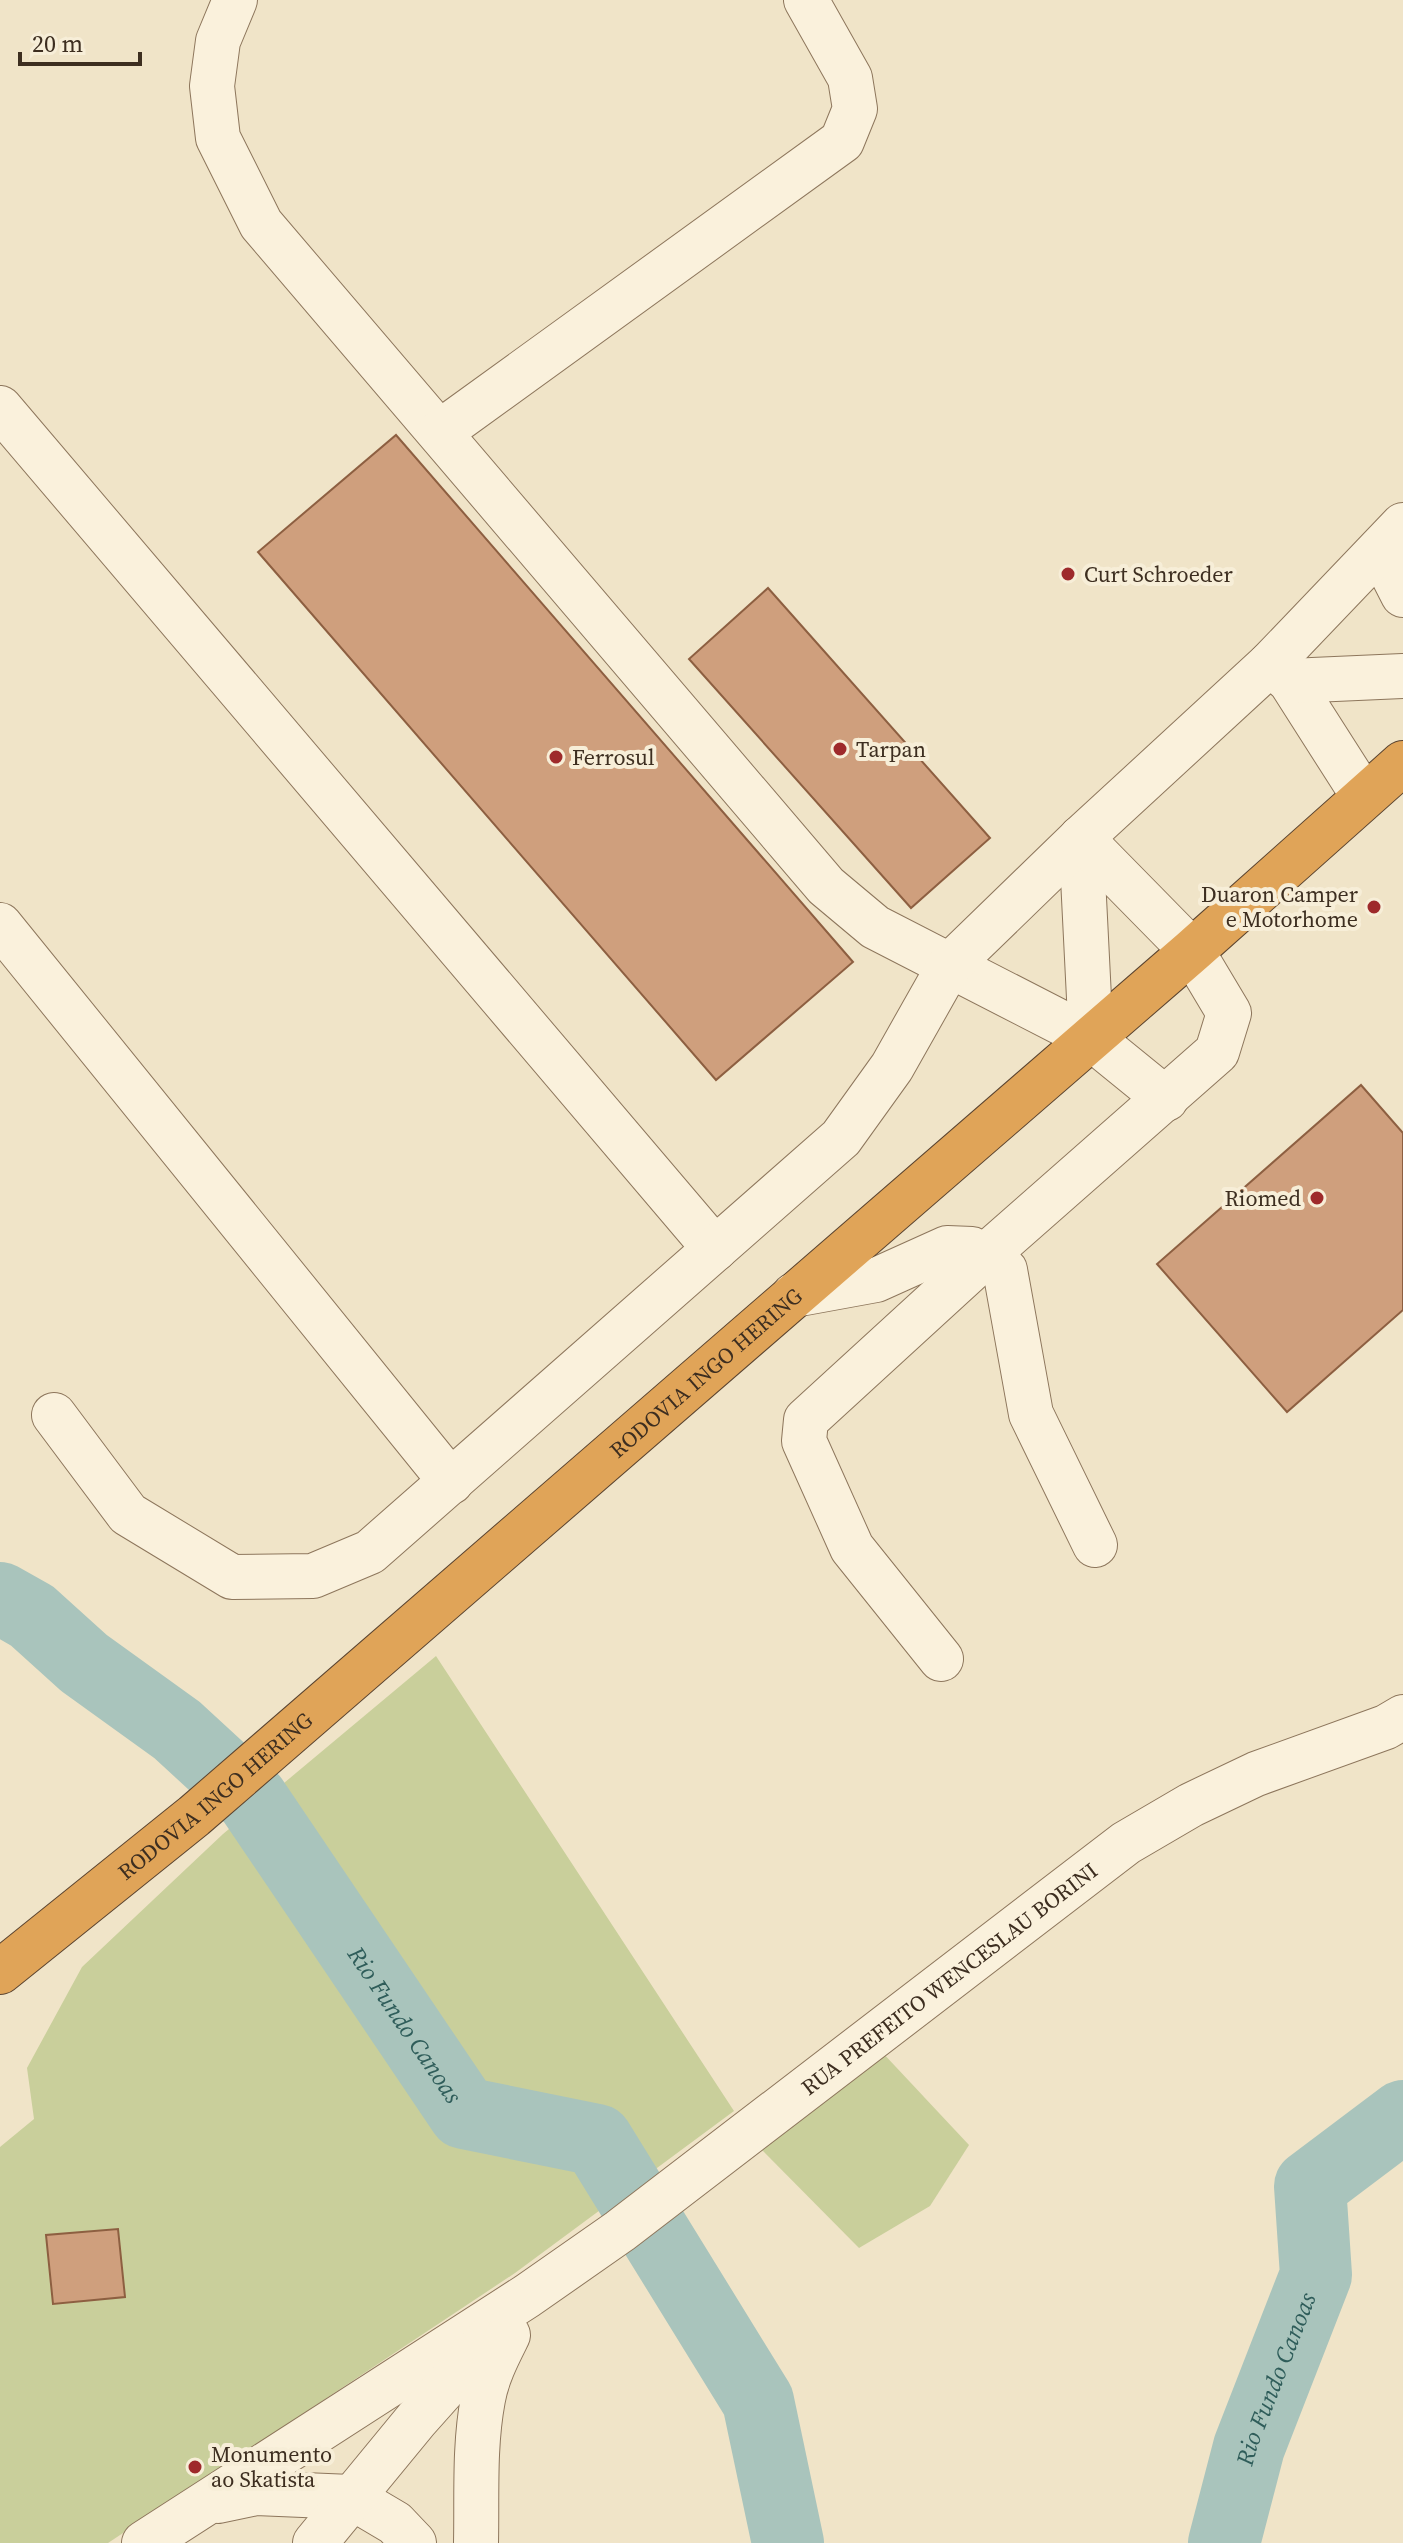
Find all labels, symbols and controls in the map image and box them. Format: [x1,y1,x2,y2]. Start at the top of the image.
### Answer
scale bar [20,16,140,66]
text: 20 m [32,27,83,60]
place label: Curt Schroeder [1084,559,1234,589]
marker: Curt Schroeder [1059,565,1077,583]
place label: Tarpan [856,734,926,764]
marker: Tarpan [831,740,849,758]
place label: Ferrosul [572,742,654,772]
marker: Ferrosul [547,748,565,766]
place label: Duaron Camper e Motorhome [1201,879,1359,934]
marker: Duaron Camper e Motorhome [1365,898,1383,916]
place label: Riomed [1225,1183,1302,1213]
marker: Riomed [1308,1189,1326,1207]
street label: RODOVIA INGO HERING [603,1281,808,1464]
street label: RODOVIA INGO HERING [111,1705,319,1887]
street label: RUA PREFEITO WENCESLAU BORINI [795,1855,1104,2102]
water label: Rio Fundo Canoas [340,1939,470,2110]
water label: Rio Fundo Canoas [1228,2287,1324,2470]
place label: Monumento ao Skatista [211,2439,332,2494]
marker: Monumento ao Skatista [186,2458,204,2476]

